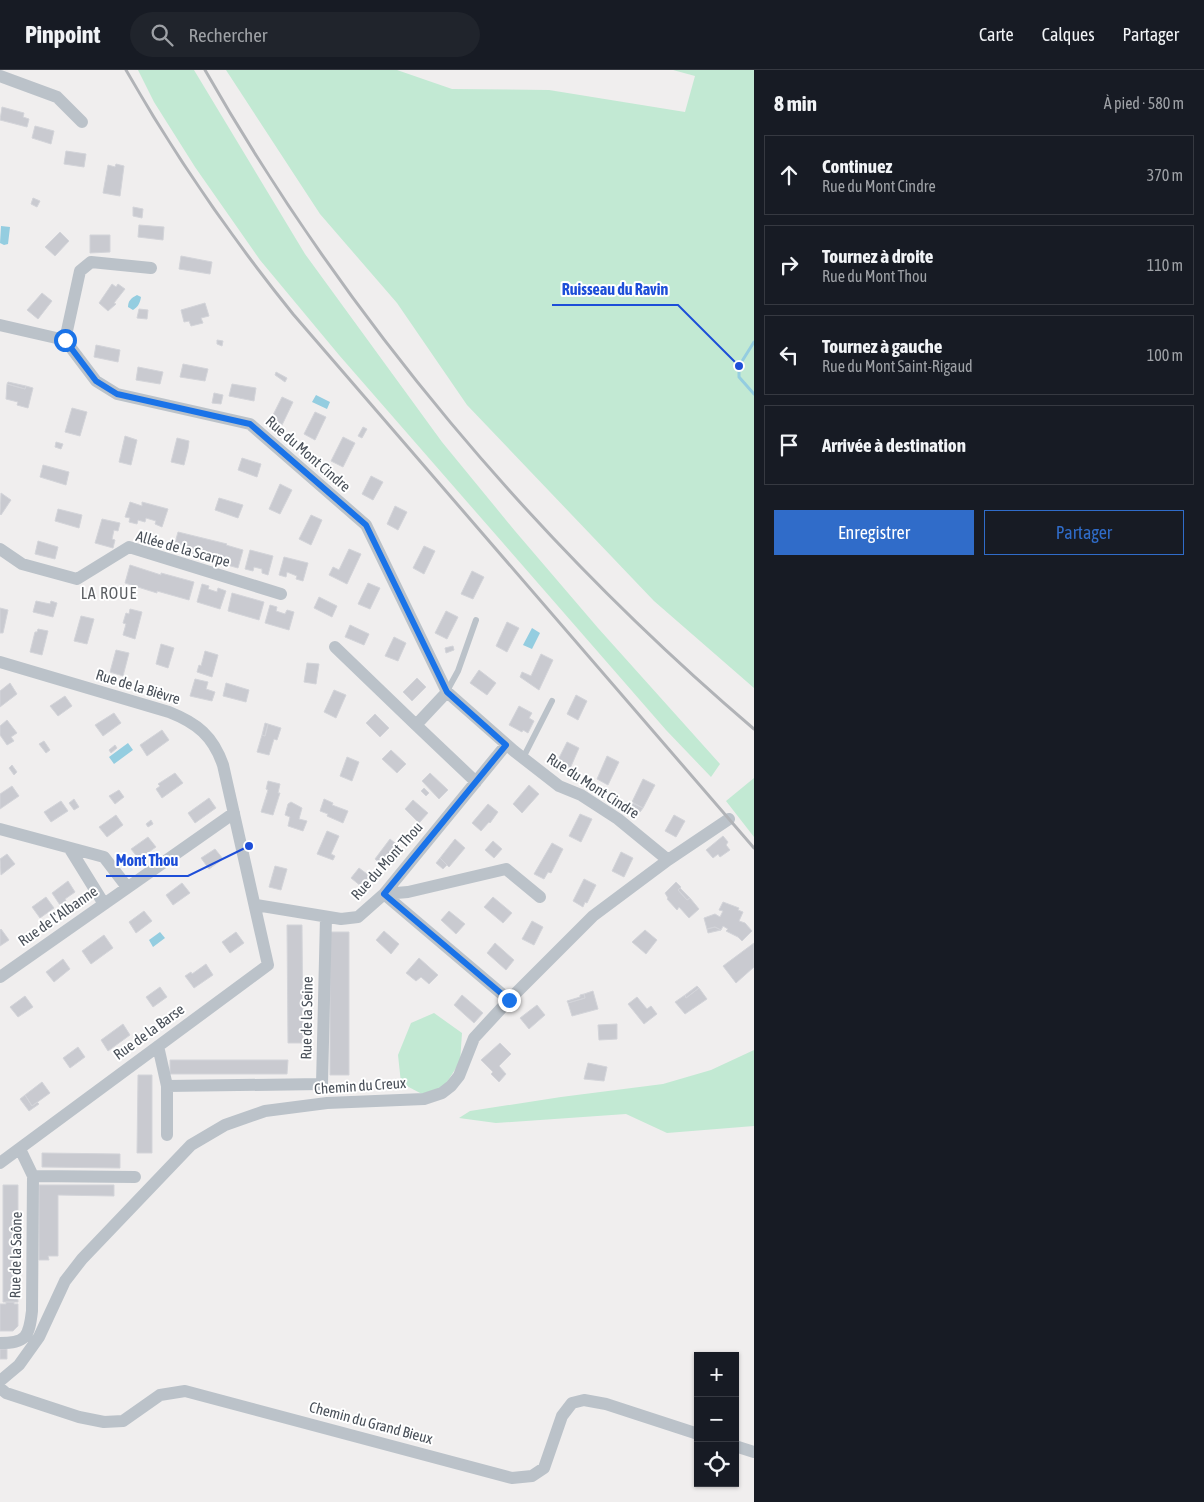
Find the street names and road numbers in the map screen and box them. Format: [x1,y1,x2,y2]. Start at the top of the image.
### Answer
street label: Rue du Mont Cindre [263,412,354,495]
street label: Allée de la Scarpe [134,527,232,570]
street label: Rue de la Bièvre [94,666,183,707]
street label: Rue du Mont Cindre [544,749,643,822]
street label: Rue du Mont Thou [347,818,426,903]
street label: Rue de l'Albanne [15,882,101,949]
street label: Rue de la Seine [297,976,316,1060]
street label: Rue de la Barse [110,1000,188,1063]
street label: Chemin du Creux [313,1074,407,1097]
street label: Rue de la Saône [6,1211,25,1299]
street label: Chemin du Grand Bieux [308,1398,435,1447]

